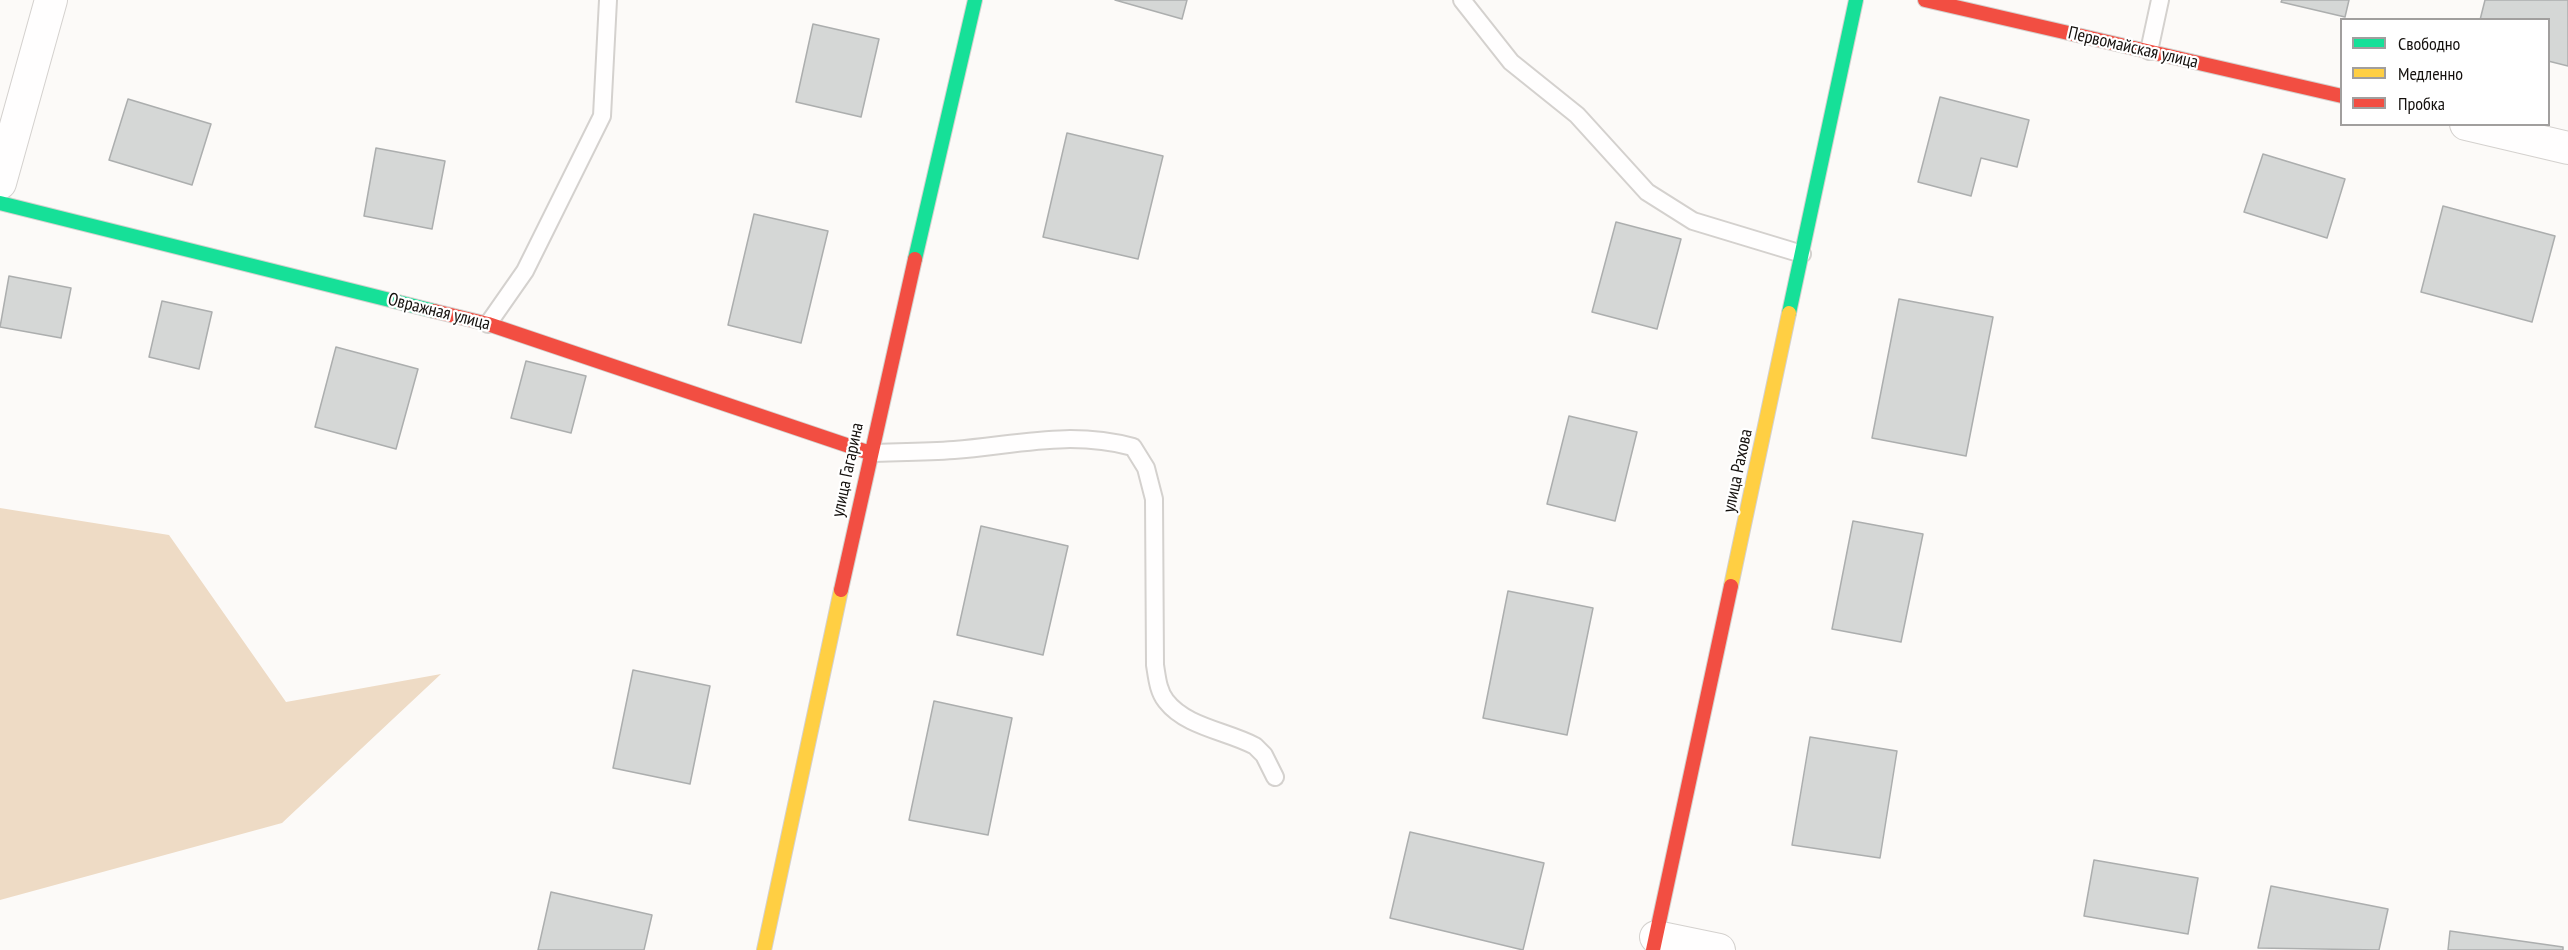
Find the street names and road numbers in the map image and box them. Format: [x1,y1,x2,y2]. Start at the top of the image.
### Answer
street label: Первомайская улица [2066,23,2200,73]
street label: Овражная улица [386,289,492,335]
street label: улица Гагарина [827,421,869,519]
street label: улица Рахова [1719,427,1757,515]

